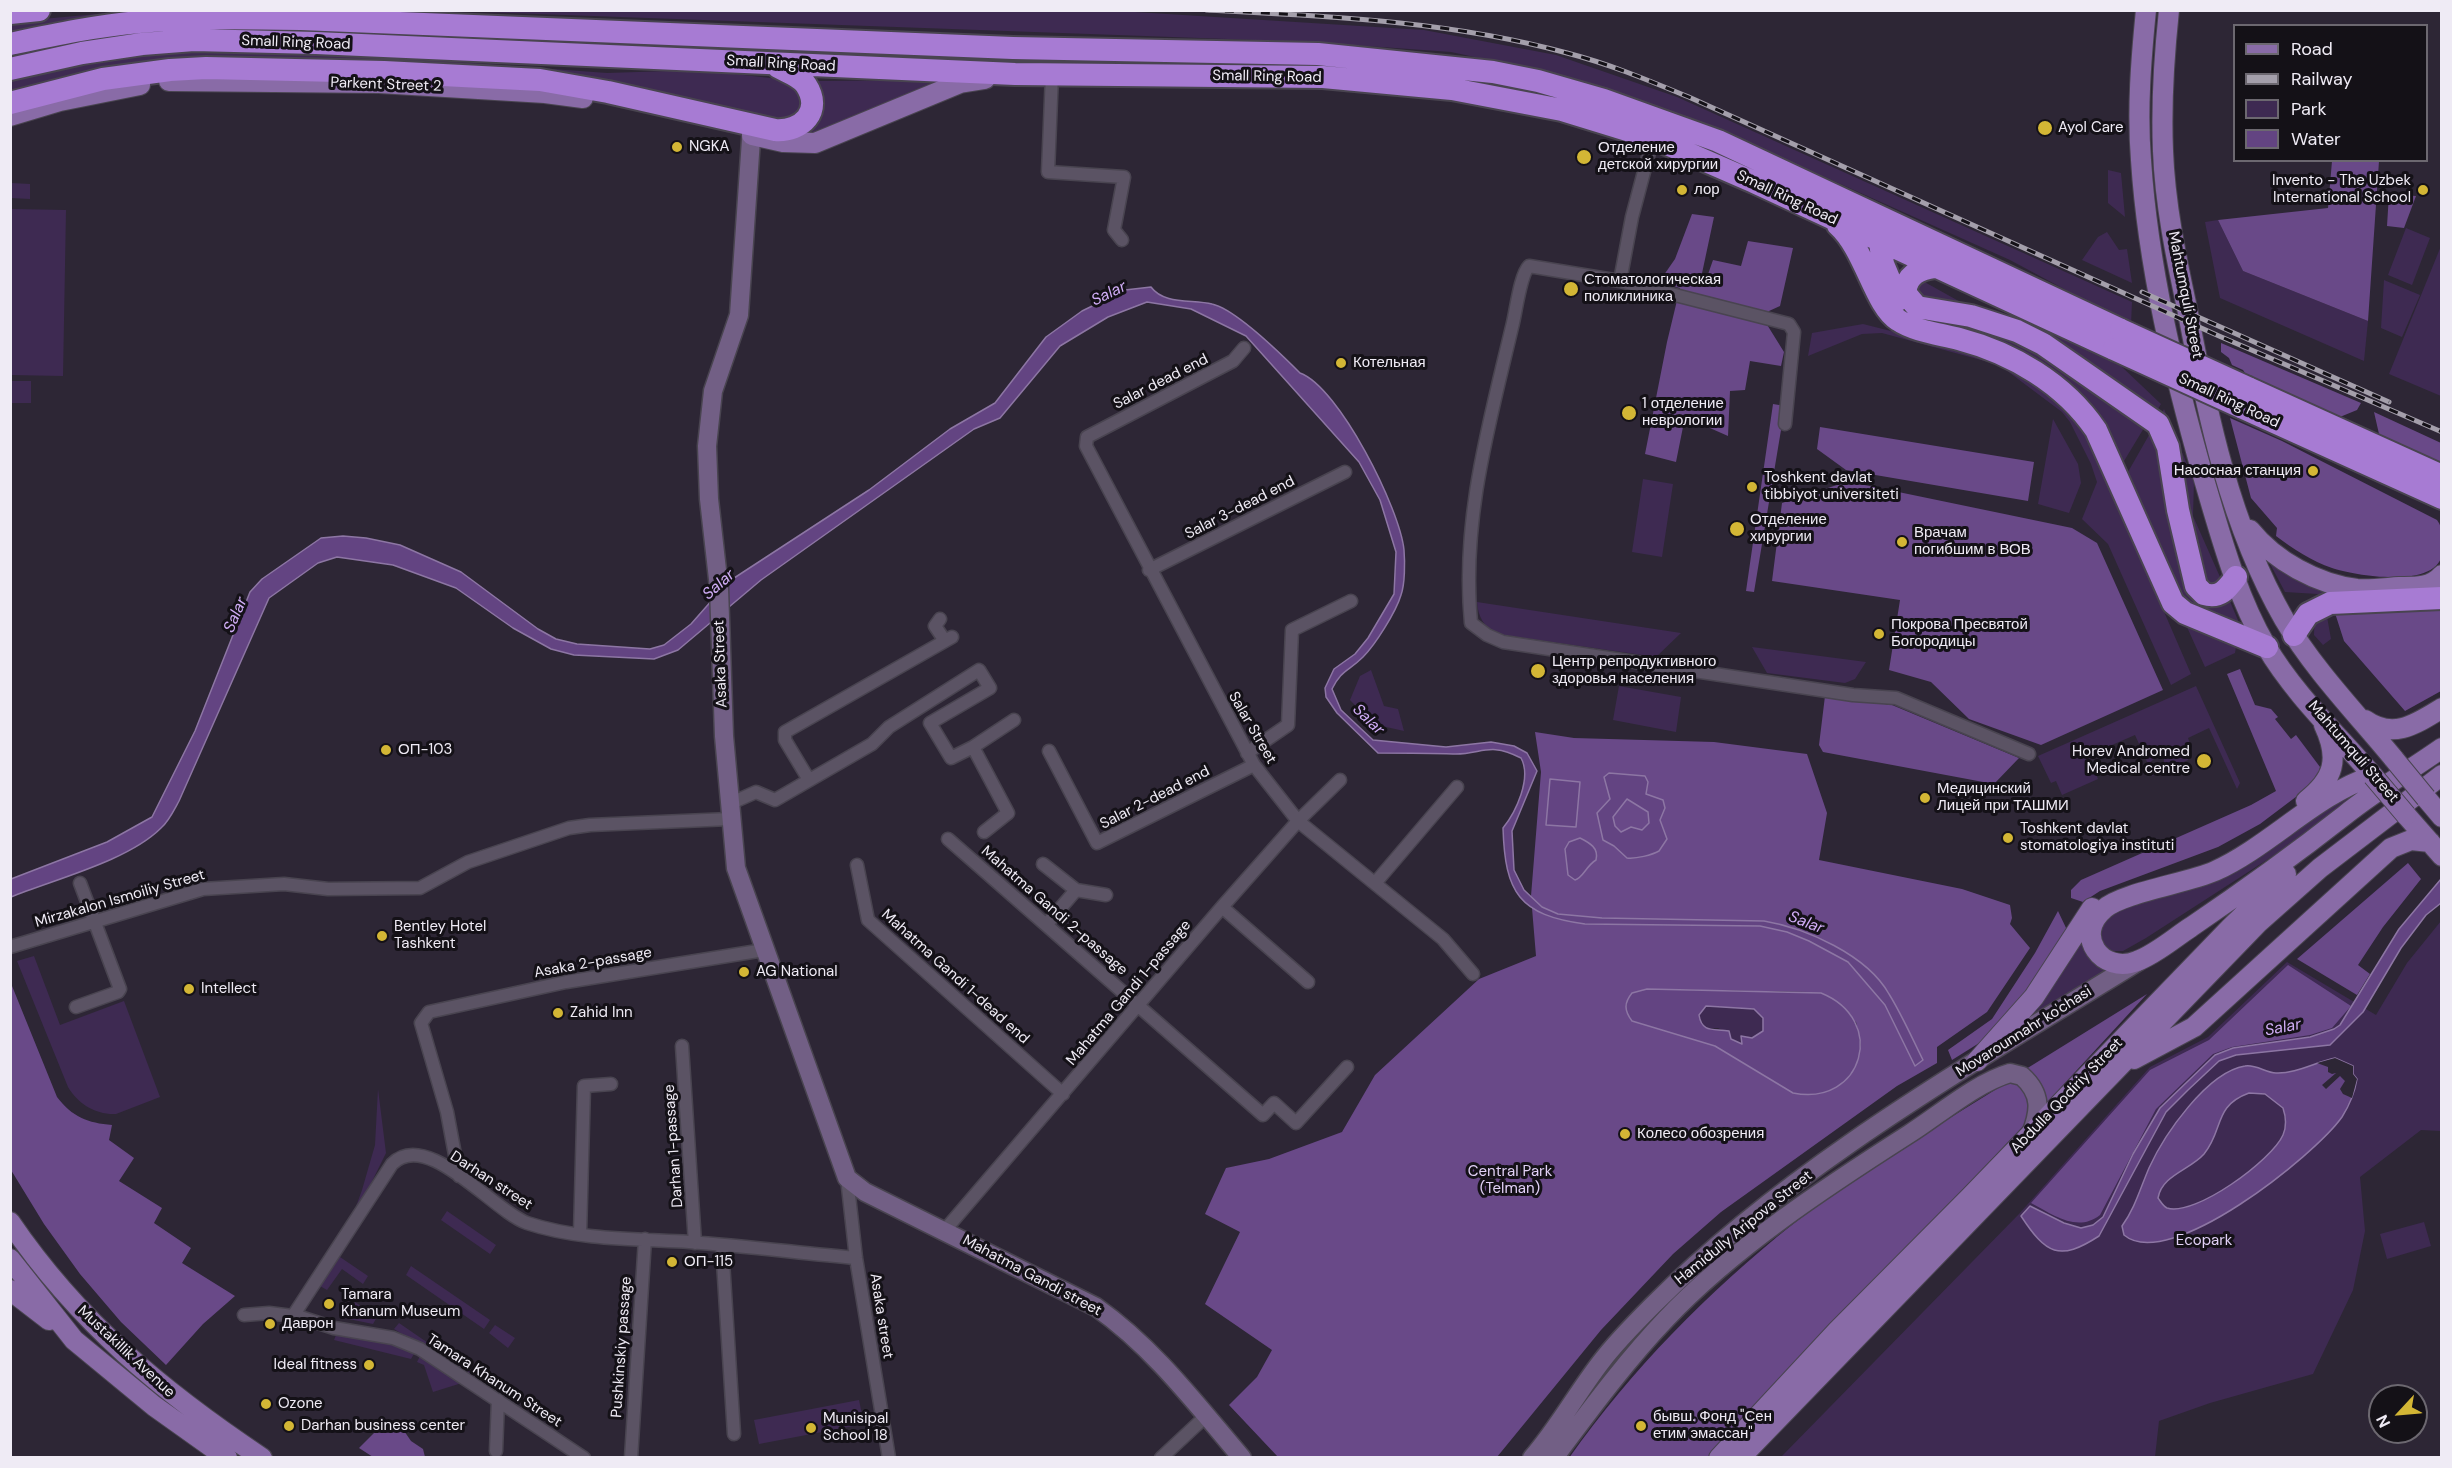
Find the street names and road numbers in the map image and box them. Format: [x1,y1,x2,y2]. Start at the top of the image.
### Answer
street label: Small Ring Road [241,32,351,54]
street label: Small Ring Road [726,52,836,76]
street label: Small Ring Road [1212,67,1322,87]
street label: Parkent Street 2 [330,74,442,96]
street label: Small Ring Road [1734,167,1840,229]
street label: Mahtumquli Street [2164,230,2206,360]
street label: Salar dead end [1111,350,1211,414]
street label: Small Ring Road [2176,370,2282,432]
street label: Salar 3-dead end [1182,473,1298,543]
street label: Asaka Street [710,620,732,708]
street label: Salar Street [1224,689,1280,767]
street label: Mahtumquli Street [2304,698,2402,806]
street label: Salar 2-dead end [1097,763,1213,833]
street label: Mahatma Gandi 2-passage [977,843,1131,979]
street label: Mirzakalon Ismoiliy Street [33,866,207,932]
street label: Mahatma Gandi 1-dead end [877,906,1033,1048]
street label: Mahatma Gandi 1-passage [1063,917,1195,1069]
street label: Asaka 2-passage [533,944,653,982]
street label: Movarounnahr ko'chasi [1953,983,2095,1081]
street label: Abdulla Qodiriy Street [2007,1034,2127,1158]
street label: Darhan 1-passage [661,1084,687,1208]
street label: Darhan street [447,1148,535,1214]
street label: Hamidully Aripova Street [1672,1167,1816,1289]
street label: Mahatma Gandi street [959,1232,1105,1320]
street label: Asaka street [865,1272,897,1360]
street label: Pushkinskiy passage [608,1276,636,1418]
street label: Mustakillik Avenue [74,1302,178,1402]
street label: Tamara Khanum Street [423,1331,565,1431]

